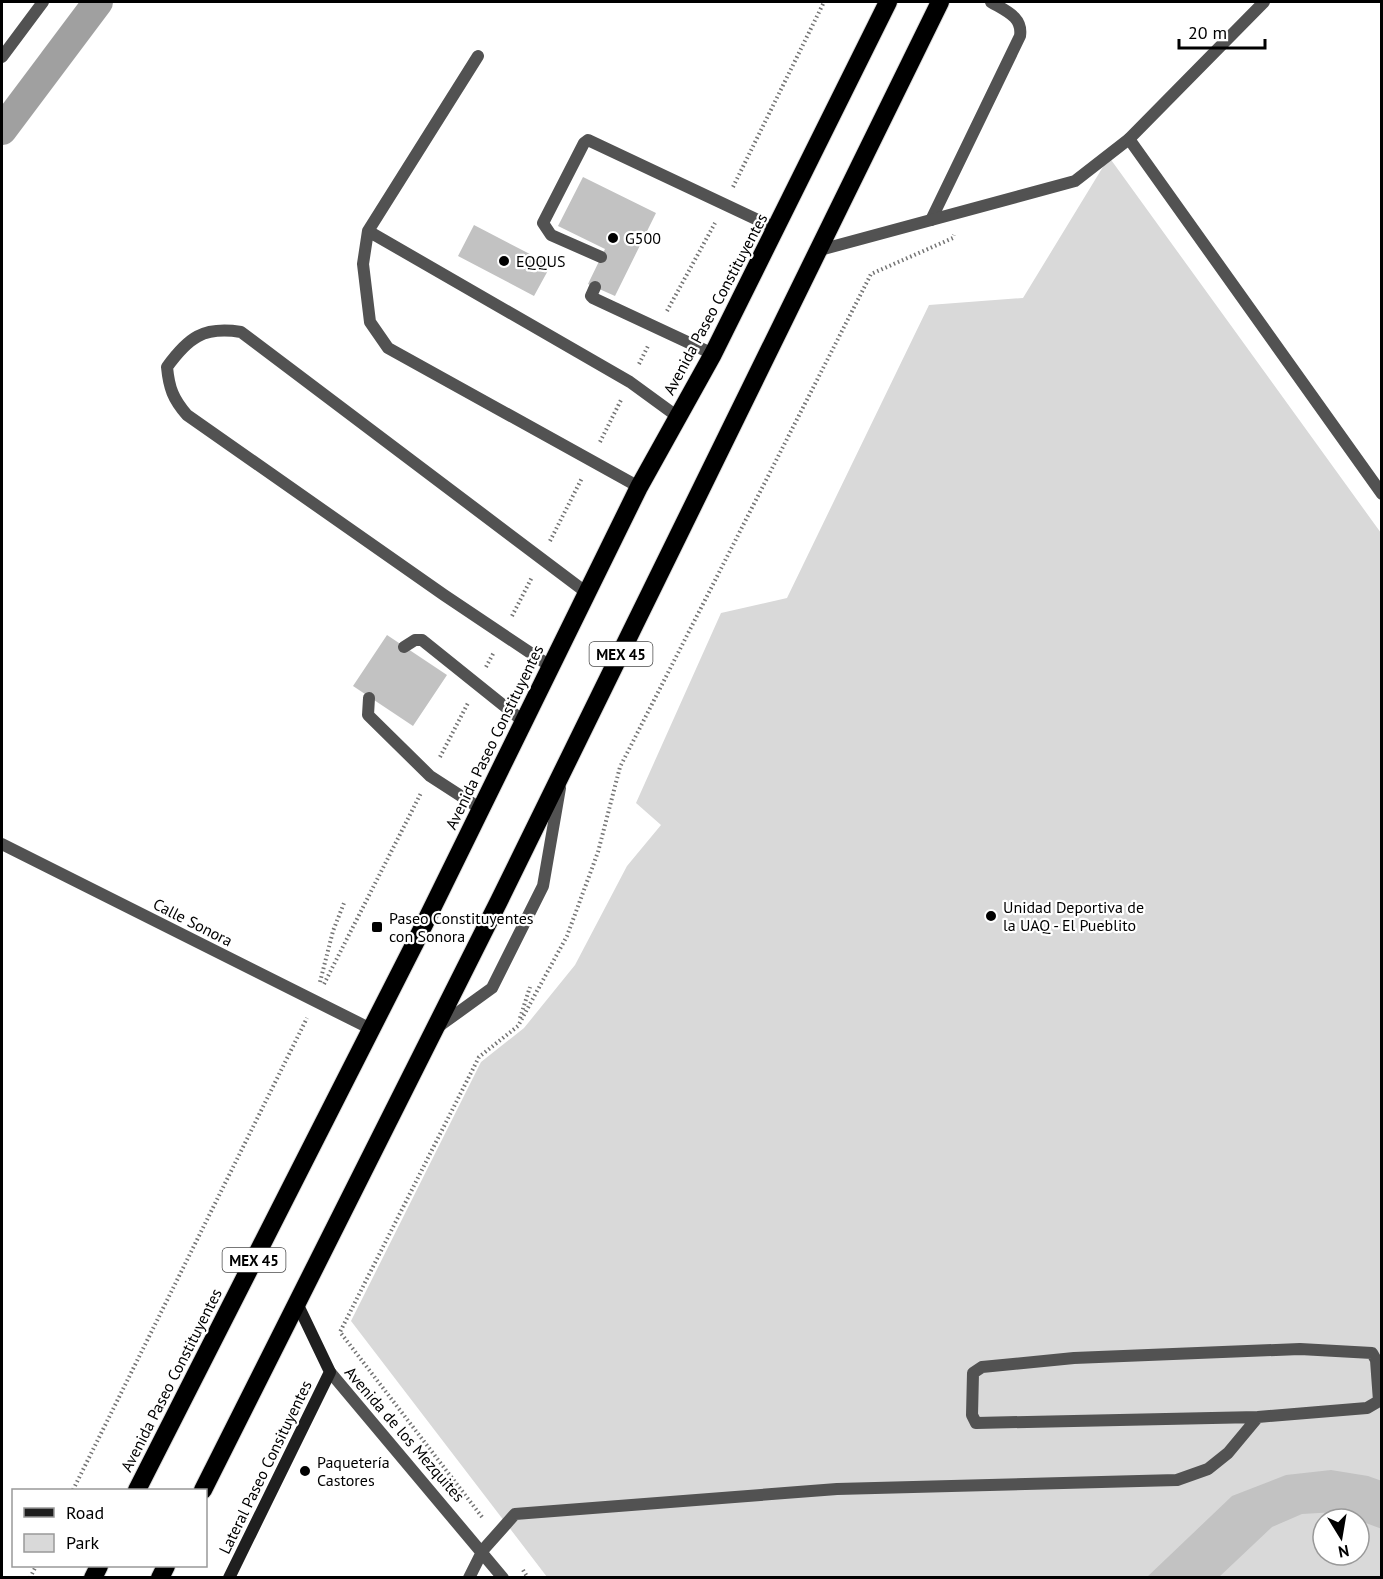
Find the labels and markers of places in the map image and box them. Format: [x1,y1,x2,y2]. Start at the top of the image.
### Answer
place label: G500 [625,228,661,248]
marker: G500 [606,231,620,245]
place label: EQQUS [516,251,565,271]
marker: EQQUS [497,254,511,268]
place label: Unidad Deportiva de la UAQ - El Pueblito [1003,897,1144,935]
place label: Paseo Constituyentes con Sonora [389,908,534,946]
marker: Unidad Deportiva de la UAQ - El Pueblito [984,909,998,923]
marker: Paseo Constituyentes con Sonora [370,920,384,934]
place label: Paquetería Castores [317,1452,390,1490]
marker: Paquetería Castores [298,1464,312,1478]

